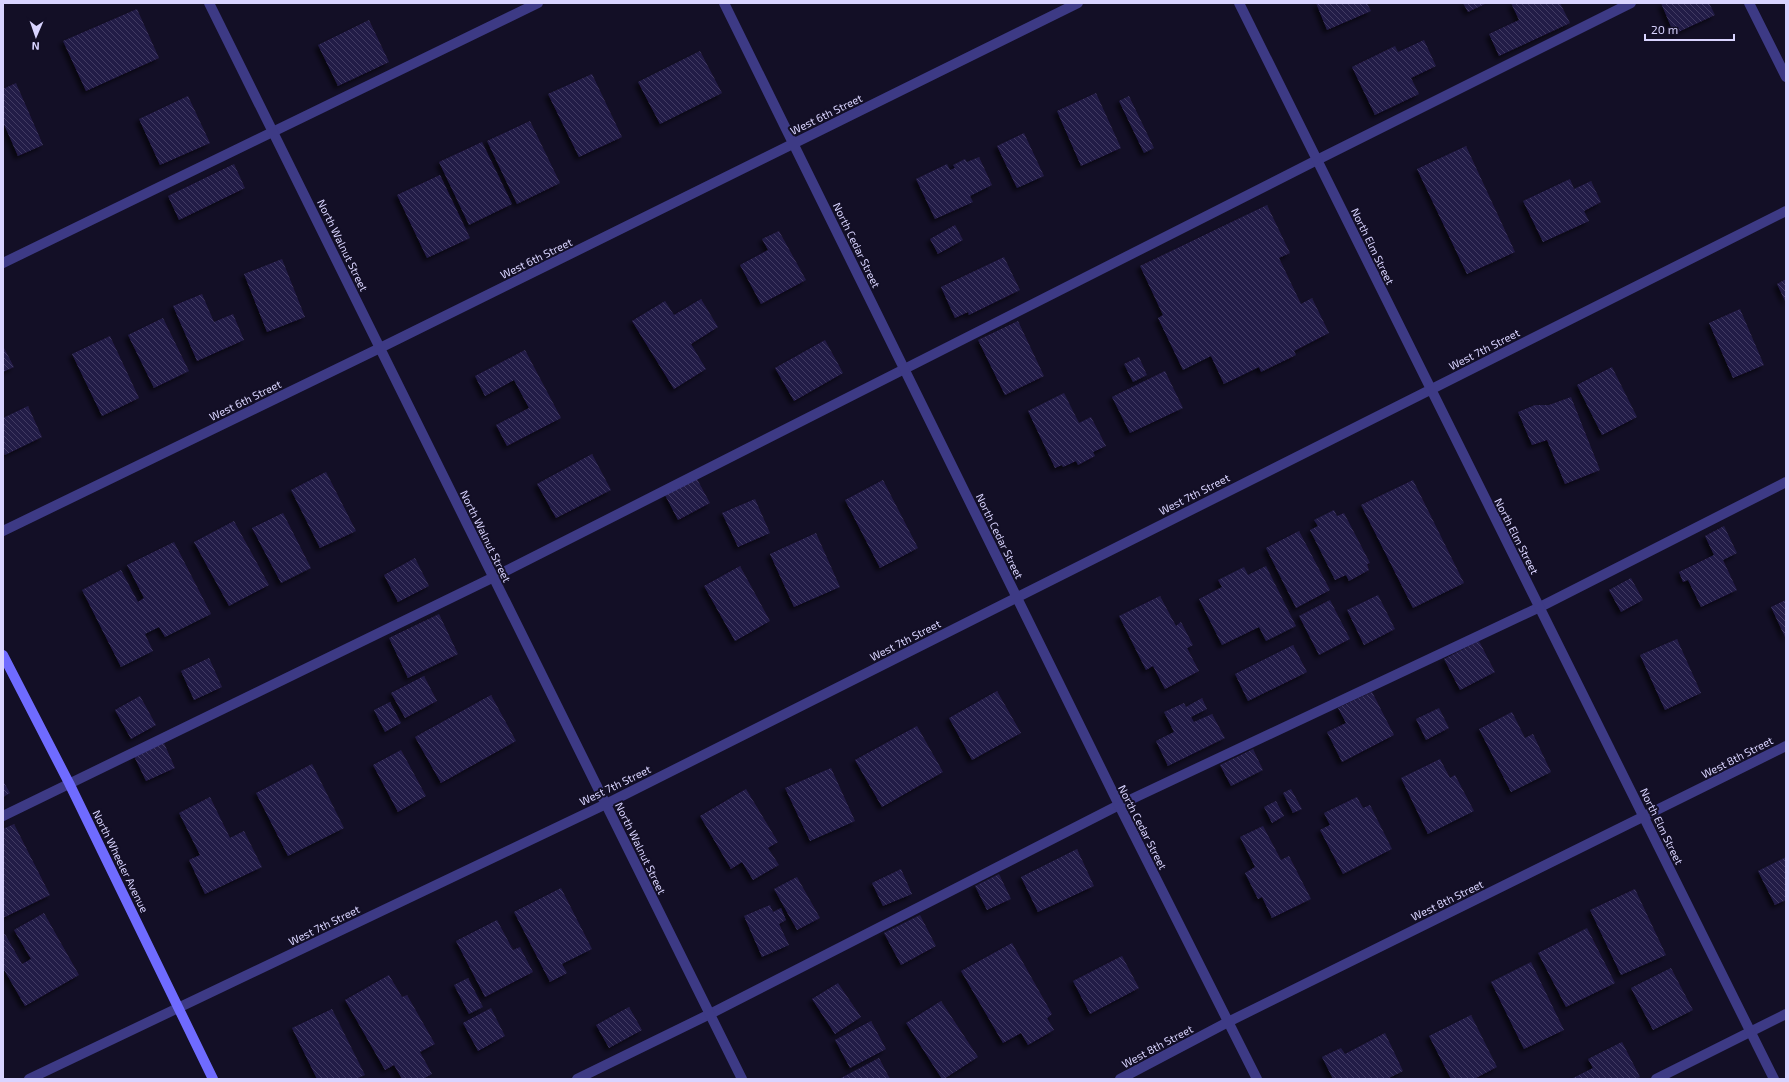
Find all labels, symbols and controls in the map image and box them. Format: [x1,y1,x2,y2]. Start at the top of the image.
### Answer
north arrow [16,16,56,56]
scale bar [1645,16,1734,42]
text: 20 m [1651,22,1678,36]
text: N [31,40,40,53]
street label: West 6th Street [788,91,864,137]
street label: North Walnut Street [315,197,371,293]
street label: North Cedar Street [831,200,883,290]
street label: North Elm Street [1349,206,1397,286]
street label: West 6th Street [498,235,574,281]
street label: West 7th Street [1446,326,1522,372]
street label: West 6th Street [207,377,283,423]
street label: West 7th Street [1156,471,1232,517]
street label: North Walnut Street [458,488,514,584]
street label: North Cedar Street [974,491,1026,581]
street label: North Elm Street [1492,496,1542,576]
street label: West 7th Street [867,617,943,663]
street label: West 8th Street [1699,733,1775,781]
street label: West 7th Street [577,762,653,808]
street label: North Cedar Street [1116,783,1170,871]
street label: North Elm Street [1638,786,1686,866]
street label: North Walnut Street [613,800,669,896]
street label: North Wheeler Avenue [91,808,152,914]
street label: West 8th Street [1409,877,1485,923]
street label: West 7th Street [286,902,362,948]
street label: West 8th Street [1119,1022,1195,1070]

